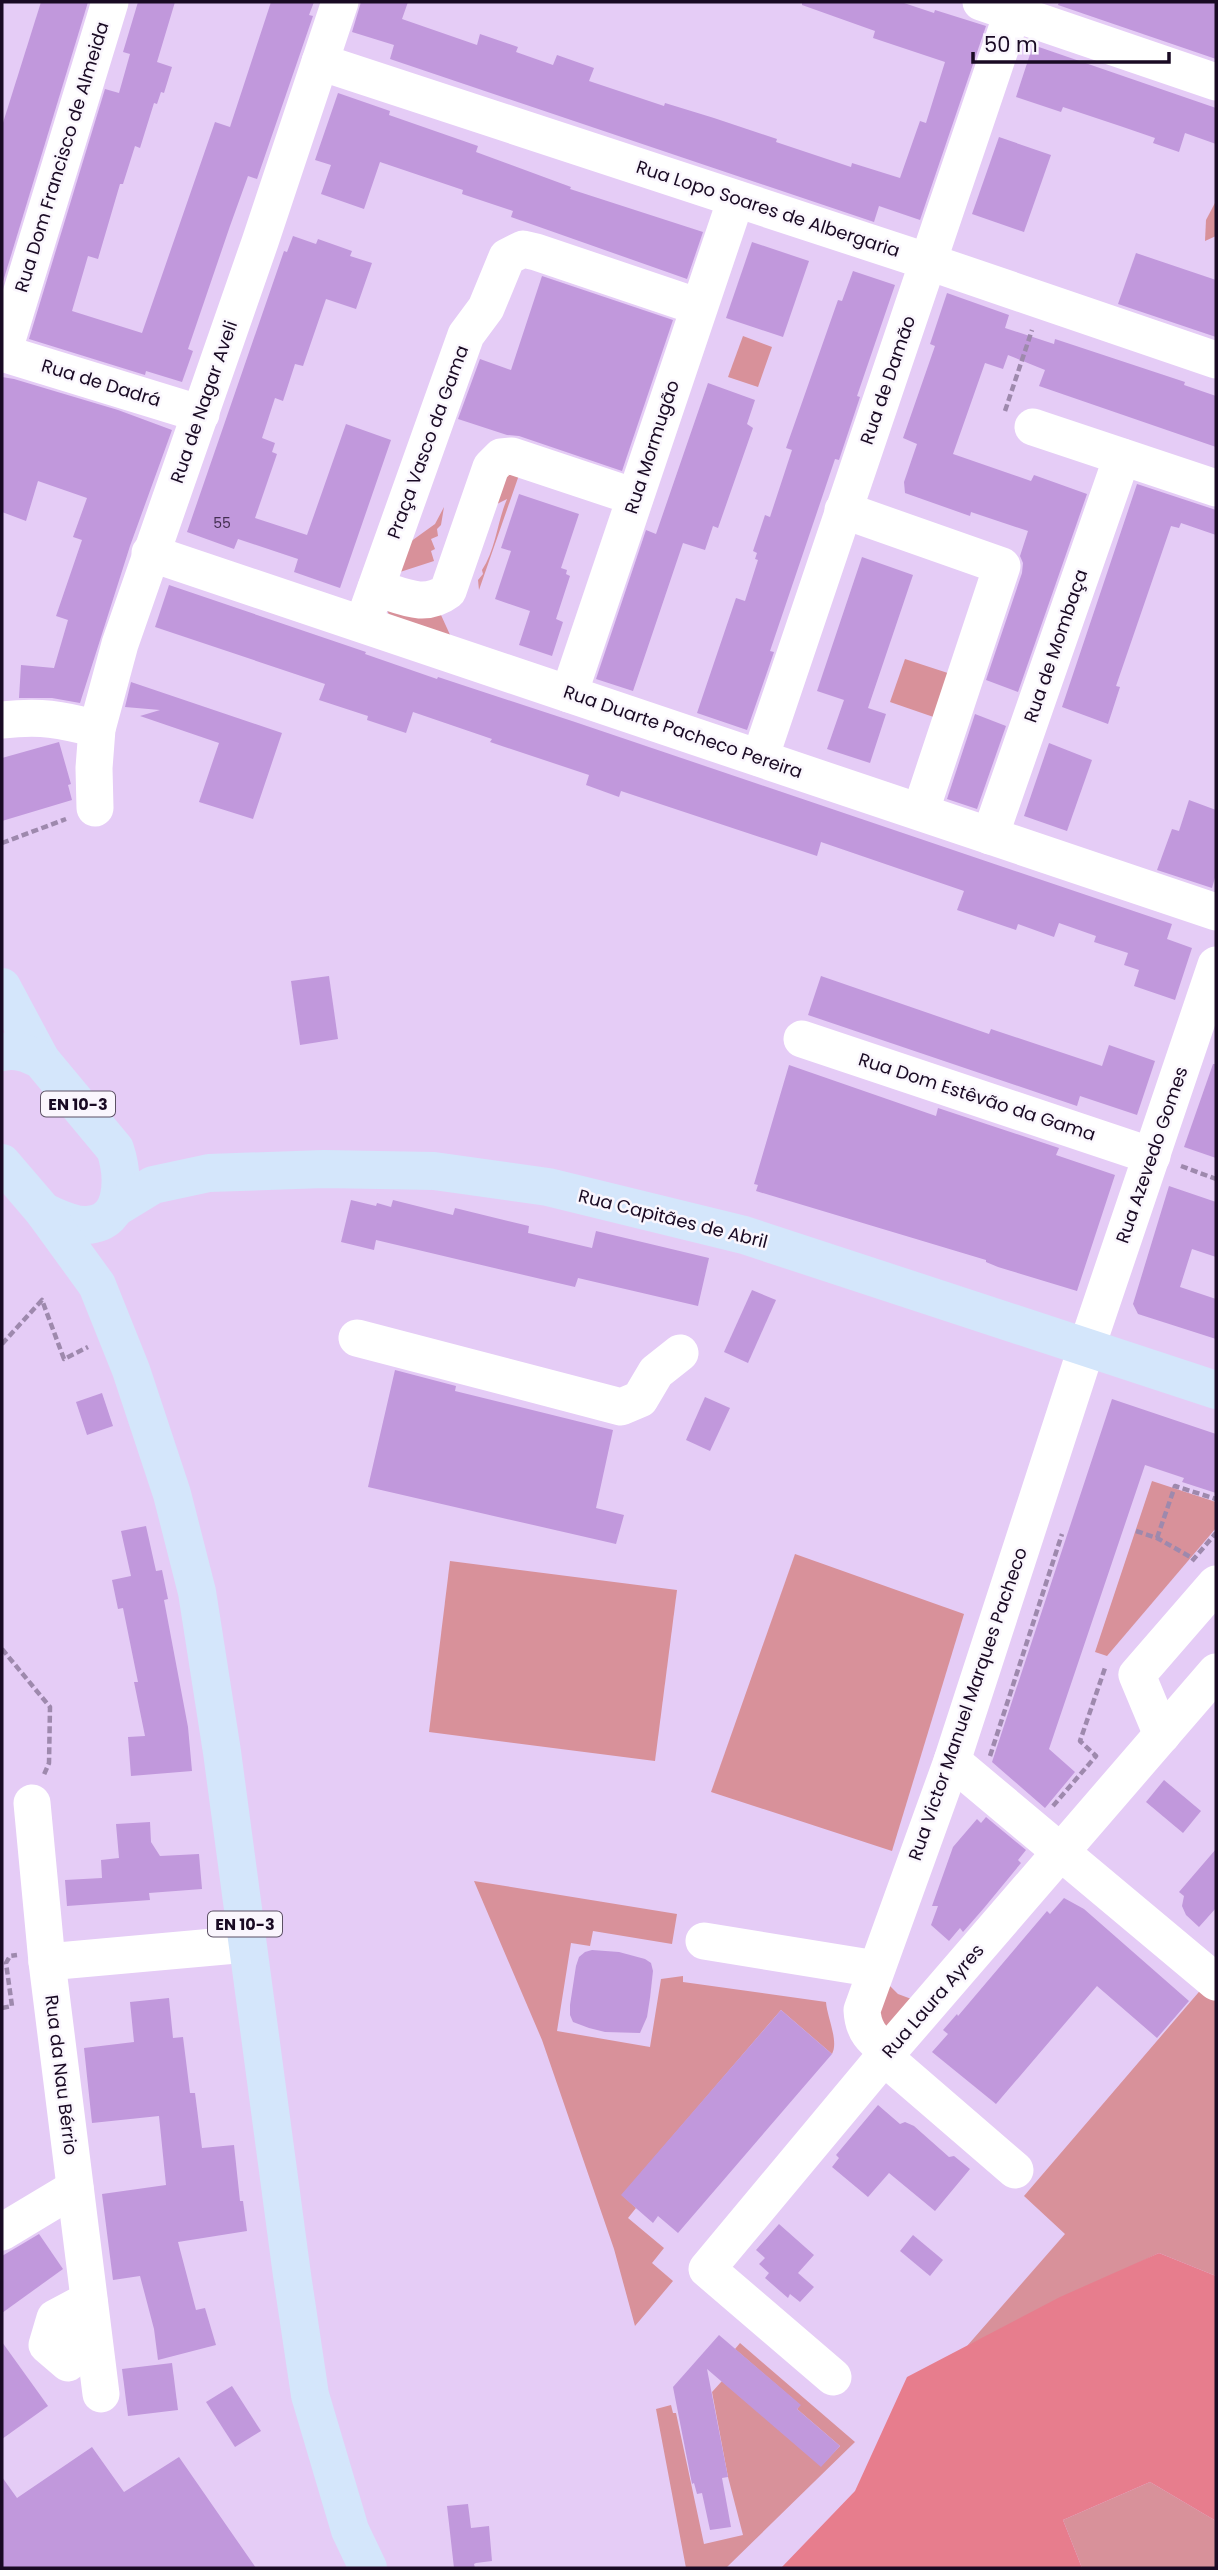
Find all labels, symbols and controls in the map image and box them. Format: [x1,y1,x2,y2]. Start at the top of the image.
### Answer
street label: Rua Dom Francisco de Almeida [8,19,115,295]
scale bar [973,21,1169,65]
text: 50 m [984,30,1038,59]
street label: Rua Lopo Soares de Albergaria [633,154,903,263]
street label: Rua de Damão [854,312,921,448]
street label: Rua de Nagar Aveli [164,317,243,487]
street label: Praça Vasco da Gama [381,342,474,542]
street label: Rua de Dadrá [38,353,164,413]
street label: Rua Mormugão [618,377,685,517]
house number: 55 [213,513,231,533]
street label: Rua de Mombaça [1018,566,1093,726]
street label: Rua Duarte Pacheco Pereira [560,679,806,784]
street label: Rua Dom Estêvão da Gama [855,1046,1099,1147]
street label: Rua Azevedo Gomes [1110,1063,1194,1247]
road number: EN 10-3 [41,1092,115,1116]
street label: Rua Capitães de Abril [576,1183,770,1254]
street label: Rua Victor Manuel Marques Pacheco [902,1544,1033,1864]
road number: EN 10-3 [208,1912,282,1936]
street label: Rua Laura Ayres [876,1938,989,2063]
street label: Rua da Nau Bérrio [39,1993,84,2157]

